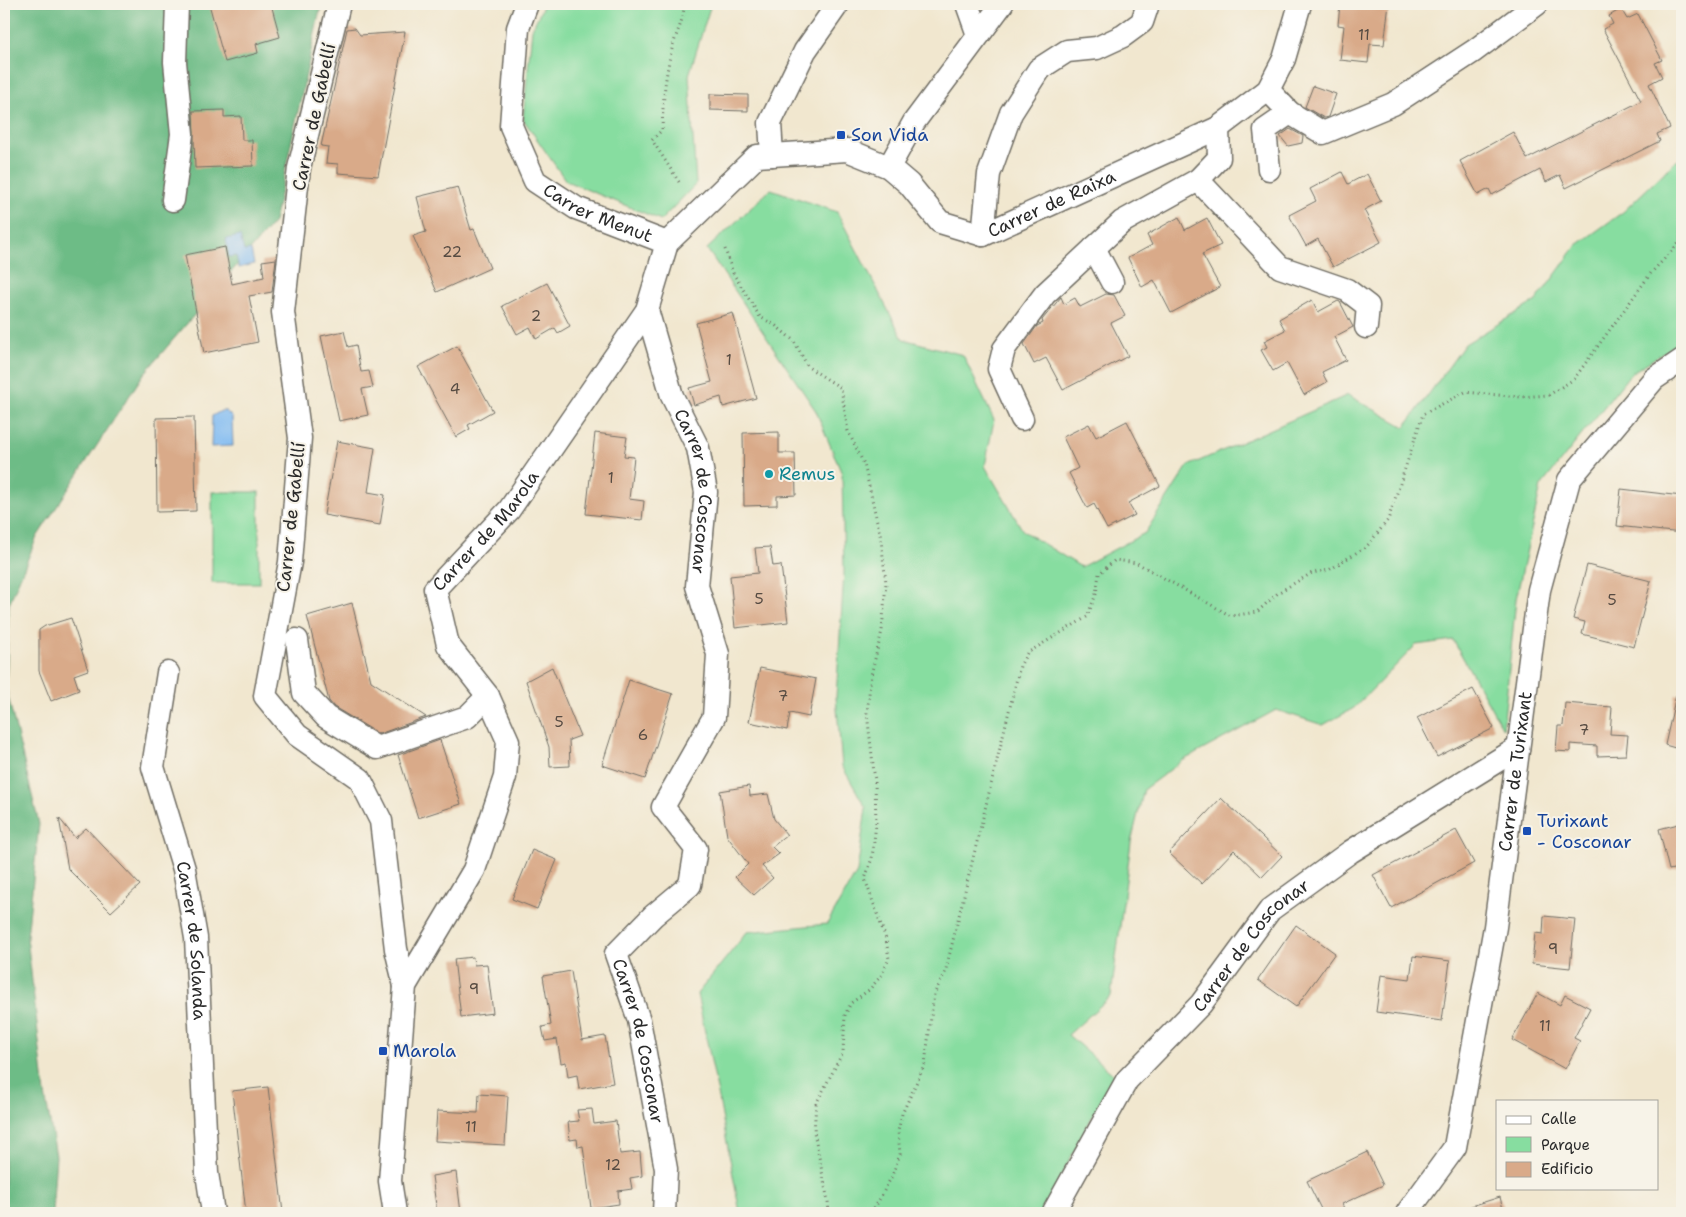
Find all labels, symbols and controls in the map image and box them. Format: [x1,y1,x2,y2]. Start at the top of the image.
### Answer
house number: 11 [1358,25,1370,45]
street label: Carrer de Gabellí [287,41,341,193]
place label: Son Vida [851,123,928,147]
marker: Son Vida [835,129,847,141]
street label: Carrer de Raixa [984,164,1119,243]
street label: Carrer Menut [538,178,656,248]
house number: 22 [442,242,462,262]
house number: 2 [531,306,541,326]
house number: 1 [726,350,732,370]
house number: 4 [450,379,460,399]
street label: Carrer de Cosconar [668,405,718,575]
street label: Carrer de Gabellí [271,441,311,593]
place label: Remus [779,462,835,486]
street label: Carrer de Marola [427,466,545,596]
house number: 1 [608,468,614,488]
marker: Remus [763,468,775,480]
house number: 5 [754,589,764,609]
house number: 5 [1607,590,1617,610]
house number: 7 [778,686,788,706]
street label: Carrer de Turixant [1493,690,1538,853]
house number: 5 [554,712,564,732]
house number: 7 [1579,720,1589,740]
house number: 6 [638,725,648,745]
place label: Turixant - Cosconar [1537,809,1632,854]
marker: Turixant - Cosconar [1521,825,1533,837]
street label: Carrer de Solanda [170,858,212,1021]
street label: Carrer de Cosconar [1188,873,1314,1017]
house number: 9 [1548,939,1558,959]
street label: Carrer de Cosconar [606,955,670,1125]
house number: 9 [469,979,479,999]
house number: 11 [1539,1016,1551,1036]
place label: Marola [393,1039,456,1063]
marker: Marola [377,1045,389,1057]
legend [1496,1100,1658,1190]
text: Calle [1541,1109,1577,1129]
house number: 11 [465,1117,477,1137]
text: Parque [1541,1135,1590,1155]
house number: 12 [605,1155,621,1175]
text: Edificio [1541,1159,1593,1179]

